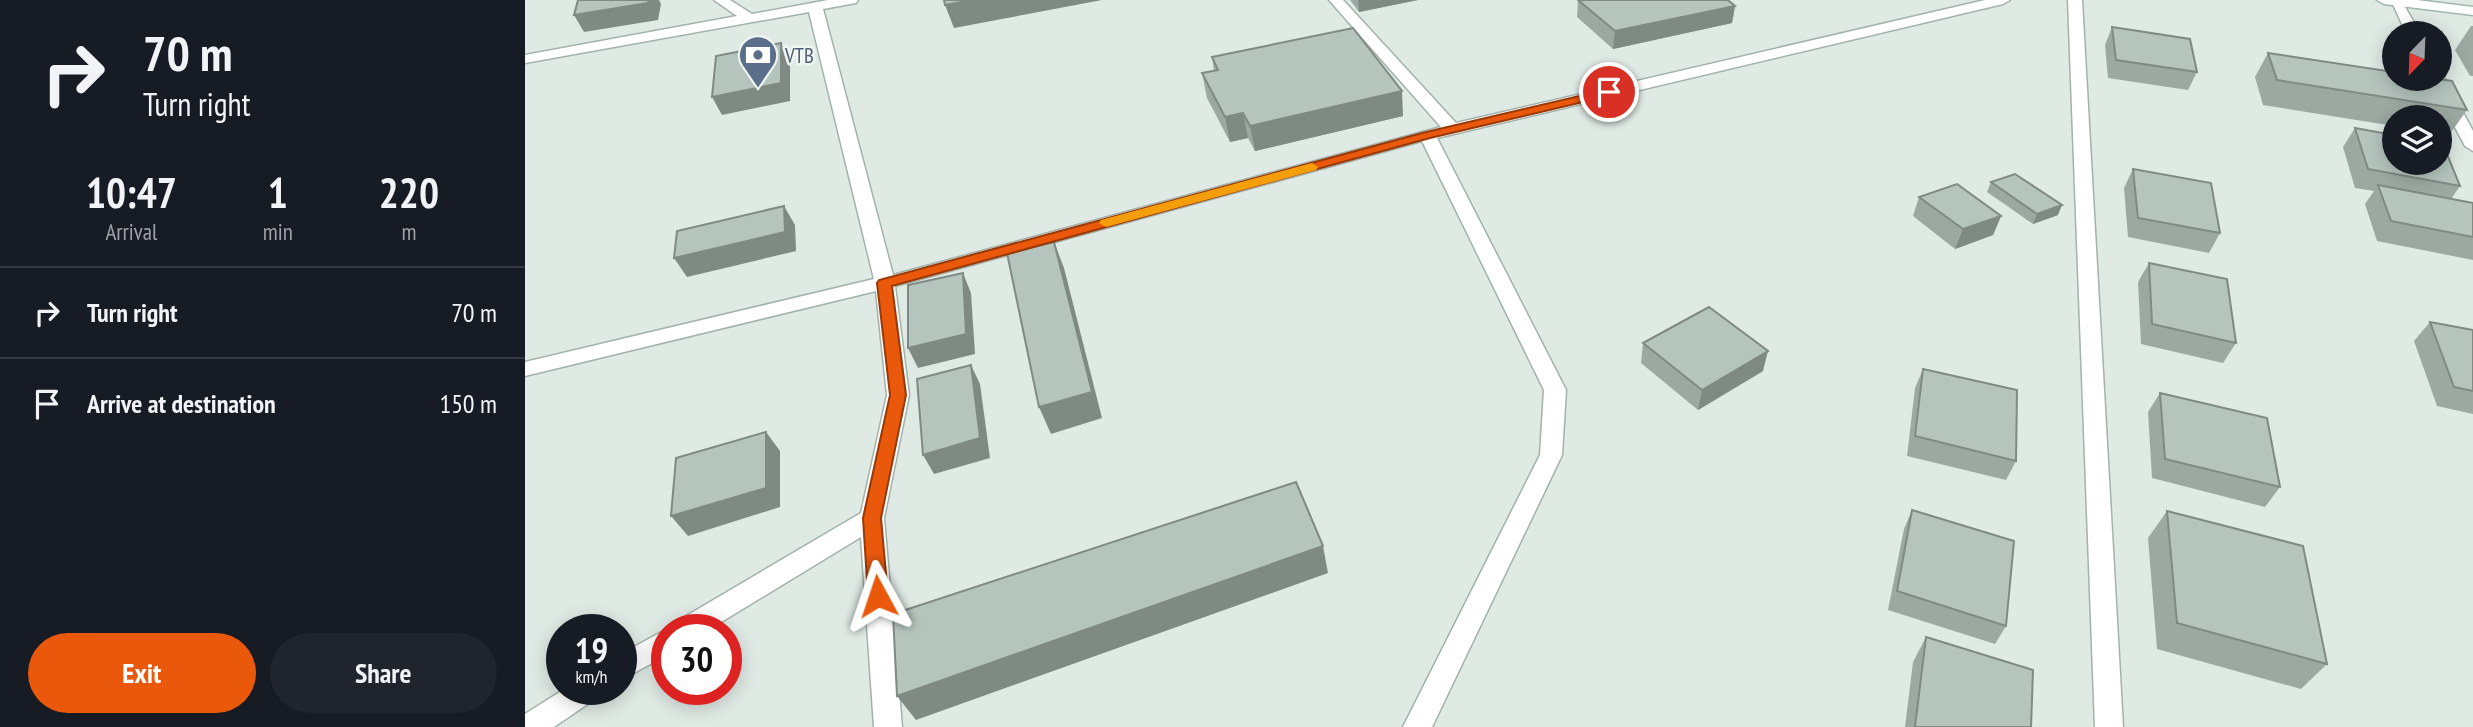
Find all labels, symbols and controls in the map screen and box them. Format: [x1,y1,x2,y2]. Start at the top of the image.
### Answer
text: 70 m [143,21,232,85]
north arrow [2382,21,2452,91]
map controls [2382,21,2452,175]
icon: right [28,28,119,119]
bank icon: VTB [737,34,779,89]
place label: VTB [784,42,814,69]
pin [1579,62,1639,122]
icon: arrive [1590,73,1628,111]
text: Turn right [143,83,251,125]
button: layers [2382,105,2452,175]
text: 10:47 [86,165,177,220]
text: 1 [268,165,288,220]
text: 220 [379,165,439,220]
text: Arrival [105,217,157,246]
text: min [263,217,293,246]
text: m [401,217,416,246]
icon: right [28,294,66,332]
text: Turn right [87,296,178,329]
text: 70 m [451,296,497,329]
icon: arrive [28,385,66,423]
text: Arrive at destination [87,387,276,420]
text: 150 m [439,387,497,420]
position arrow [841,559,915,633]
speed limit sign: 30 [651,614,742,705]
text: 19 [575,627,608,673]
button: Exit [28,633,256,713]
button: Share [270,633,497,713]
text: km/h [576,665,607,688]

